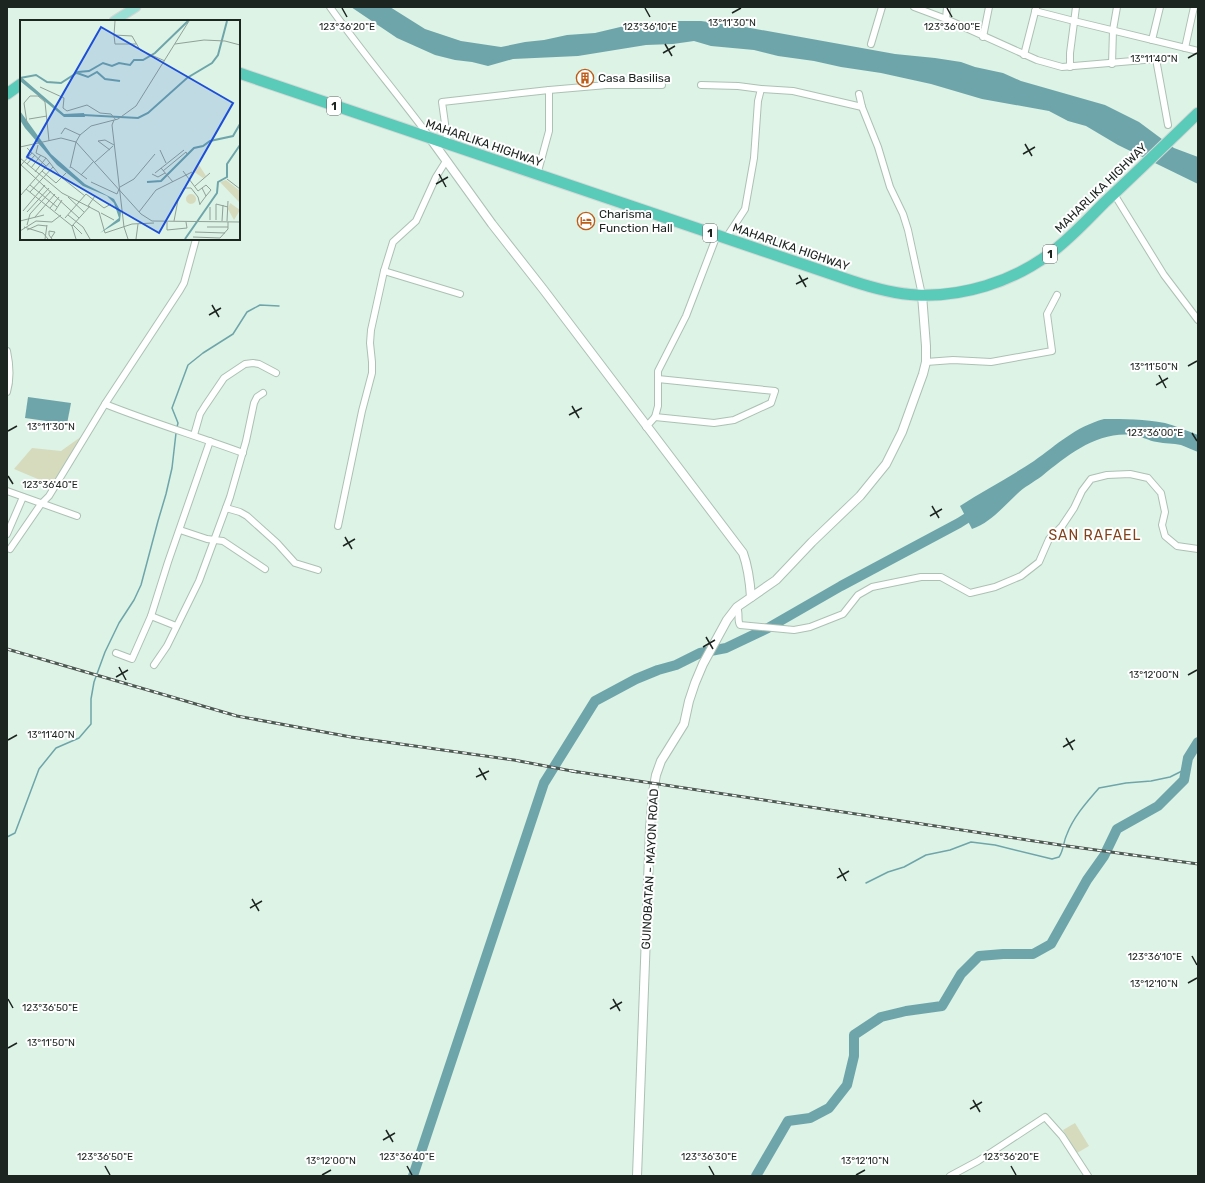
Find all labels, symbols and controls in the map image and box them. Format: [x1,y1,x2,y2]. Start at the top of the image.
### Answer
text: 13°11'30"N [708,17,756,29]
inset map [20,20,240,240]
text: 123°36'20"E [319,21,375,33]
text: 123°36'10"E [623,21,677,33]
text: 123°36'00"E [924,21,980,33]
text: 13°11'40"N [1130,53,1178,65]
building icon: Casa Basilisa [575,68,595,88]
place label: Casa Basilisa [598,71,671,85]
road number: 1 [327,97,341,115]
street label: MAHARLIKA HIGHWAY [424,116,545,170]
street label: MAHARLIKA HIGHWAY [1052,140,1150,236]
place label: Charisma Function Hall [599,207,673,235]
hotel icon: Charisma Function Hall [576,211,596,231]
street label: MAHARLIKA HIGHWAY [731,220,852,274]
road number: 1 [703,224,717,242]
road number: 1 [1043,245,1057,263]
text: 13°11'50"N [1130,361,1178,373]
text: 13°11'30"N [27,421,75,433]
text: 123°36'00"E [1127,427,1183,439]
text: 123°36'40"E [22,479,78,491]
district label: SAN RAFAEL [1049,527,1141,544]
text: 13°12'00"N [1129,669,1179,681]
text: 13°11'40"N [27,729,75,741]
street label: GUINOBATAN - MAYON ROAD [639,788,661,950]
text: 123°36'10"E [1128,951,1182,963]
text: 13°12'10"N [1130,978,1178,990]
text: 123°36'50"E [22,1002,78,1014]
text: 13°11'50"N [27,1037,75,1049]
text: 123°36'50"E [77,1151,133,1163]
text: 123°36'40"E [379,1151,435,1163]
text: 123°36'30"E [681,1151,737,1163]
text: 123°36'20"E [983,1151,1039,1163]
text: 13°12'00"N [306,1155,356,1167]
text: 13°12'10"N [841,1155,889,1167]

